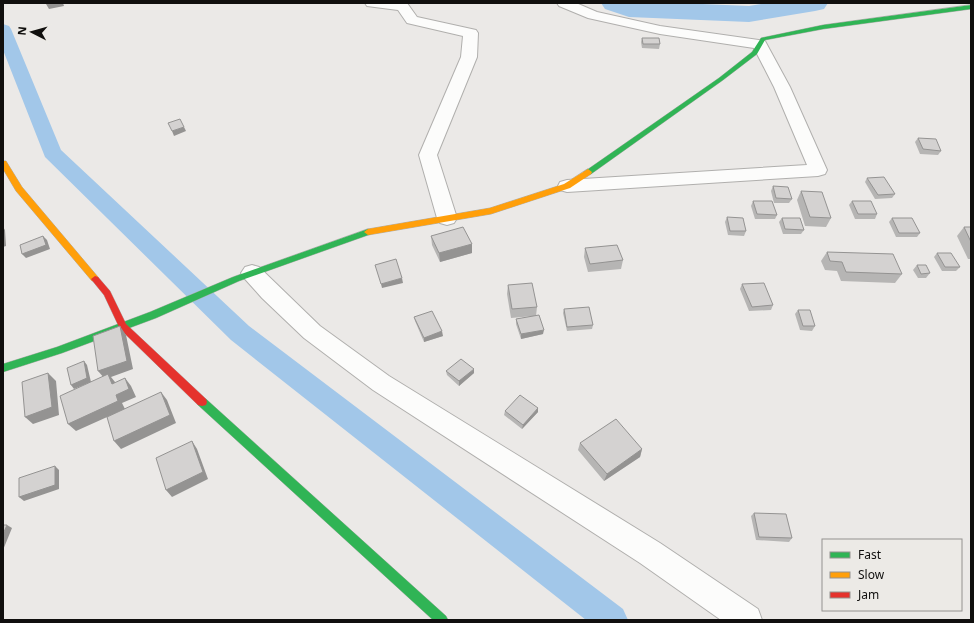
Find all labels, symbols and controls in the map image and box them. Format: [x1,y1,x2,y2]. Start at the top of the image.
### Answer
north arrow [12,12,52,52]
text: N [14,26,29,36]
legend [822,539,962,611]
text: Fast [858,546,882,563]
text: Slow [858,566,885,583]
text: Jam [857,586,879,603]

